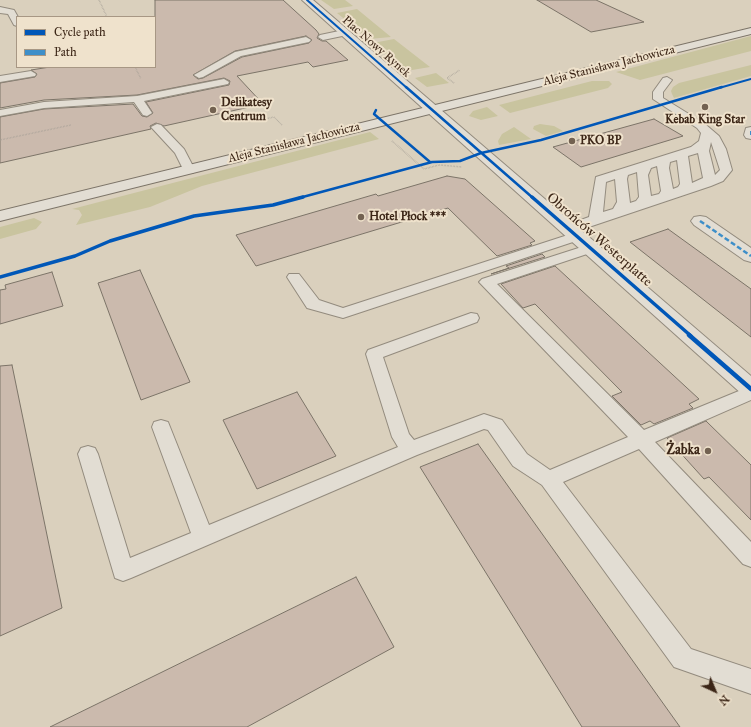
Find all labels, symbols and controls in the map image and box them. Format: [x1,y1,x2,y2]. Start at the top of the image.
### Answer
street label: Plac Nowy Rynek [339,13,413,81]
legend [16,16,156,68]
text: Cycle path [54,25,106,39]
street label: Aleja Stanisława Jachowicza [542,43,676,89]
text: Path [54,45,77,59]
place label: Delikatesy Centrum [221,96,272,124]
marker: Kebab King Star [700,102,710,112]
marker: Delikatesy Centrum [208,105,218,115]
place label: Kebab King Star [665,113,745,127]
street label: Aleja Stanisława Jachowicza [227,120,361,166]
place label: PKO BP [580,134,621,148]
marker: PKO BP [567,136,577,146]
street label: Obrońców Westerplatte [543,190,655,290]
place label: Hotel Płock *** [369,210,446,224]
marker: Hotel Płock *** [356,212,366,222]
place label: Żabka [666,443,700,459]
marker: Żabka [703,446,713,456]
north arrow [695,671,735,711]
text: N [716,692,732,708]

